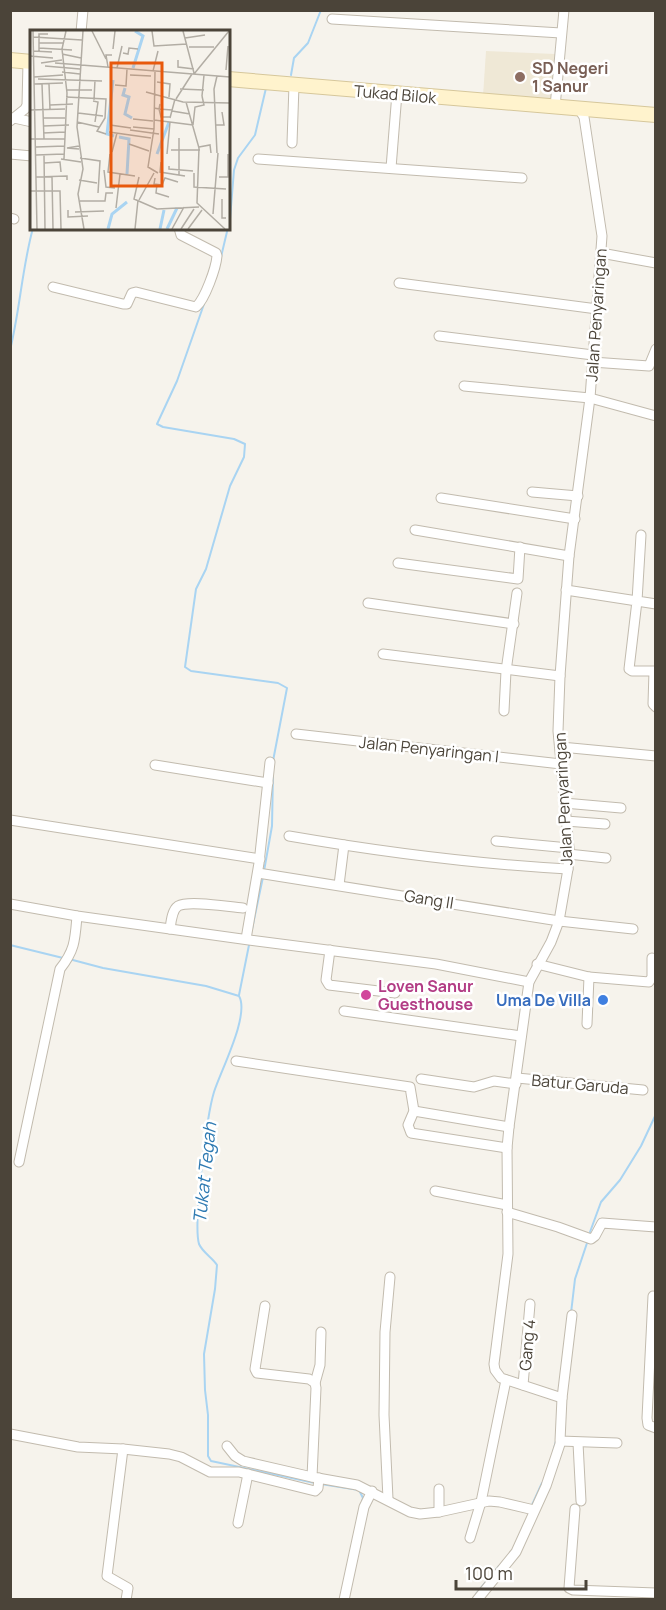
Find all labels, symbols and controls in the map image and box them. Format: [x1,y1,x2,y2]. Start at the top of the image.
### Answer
inset map [30,30,230,230]
place label: SD Negeri 1 Sanur [532,57,608,97]
marker: SD Negeri 1 Sanur [513,70,527,84]
street label: Tukad Bilok [353,79,438,109]
street label: Jalan Penyaringan [580,248,612,382]
street label: Jalan Penyaringan I [358,731,500,767]
street label: Jalan Penyaringan [549,732,577,866]
street label: Gang II [403,884,455,914]
place label: Loven Sanur Guesthouse [378,975,474,1015]
marker: Loven Sanur Guesthouse [359,988,373,1002]
place label: Uma De Villa [496,989,591,1011]
marker: Uma De Villa [596,993,610,1007]
street label: Batur Garuda [531,1069,629,1099]
water label: Tukat Tegah [187,1120,221,1225]
street label: Gang 4 [514,1318,540,1372]
scale bar [456,1553,586,1591]
text: 100 m [465,1561,513,1585]

